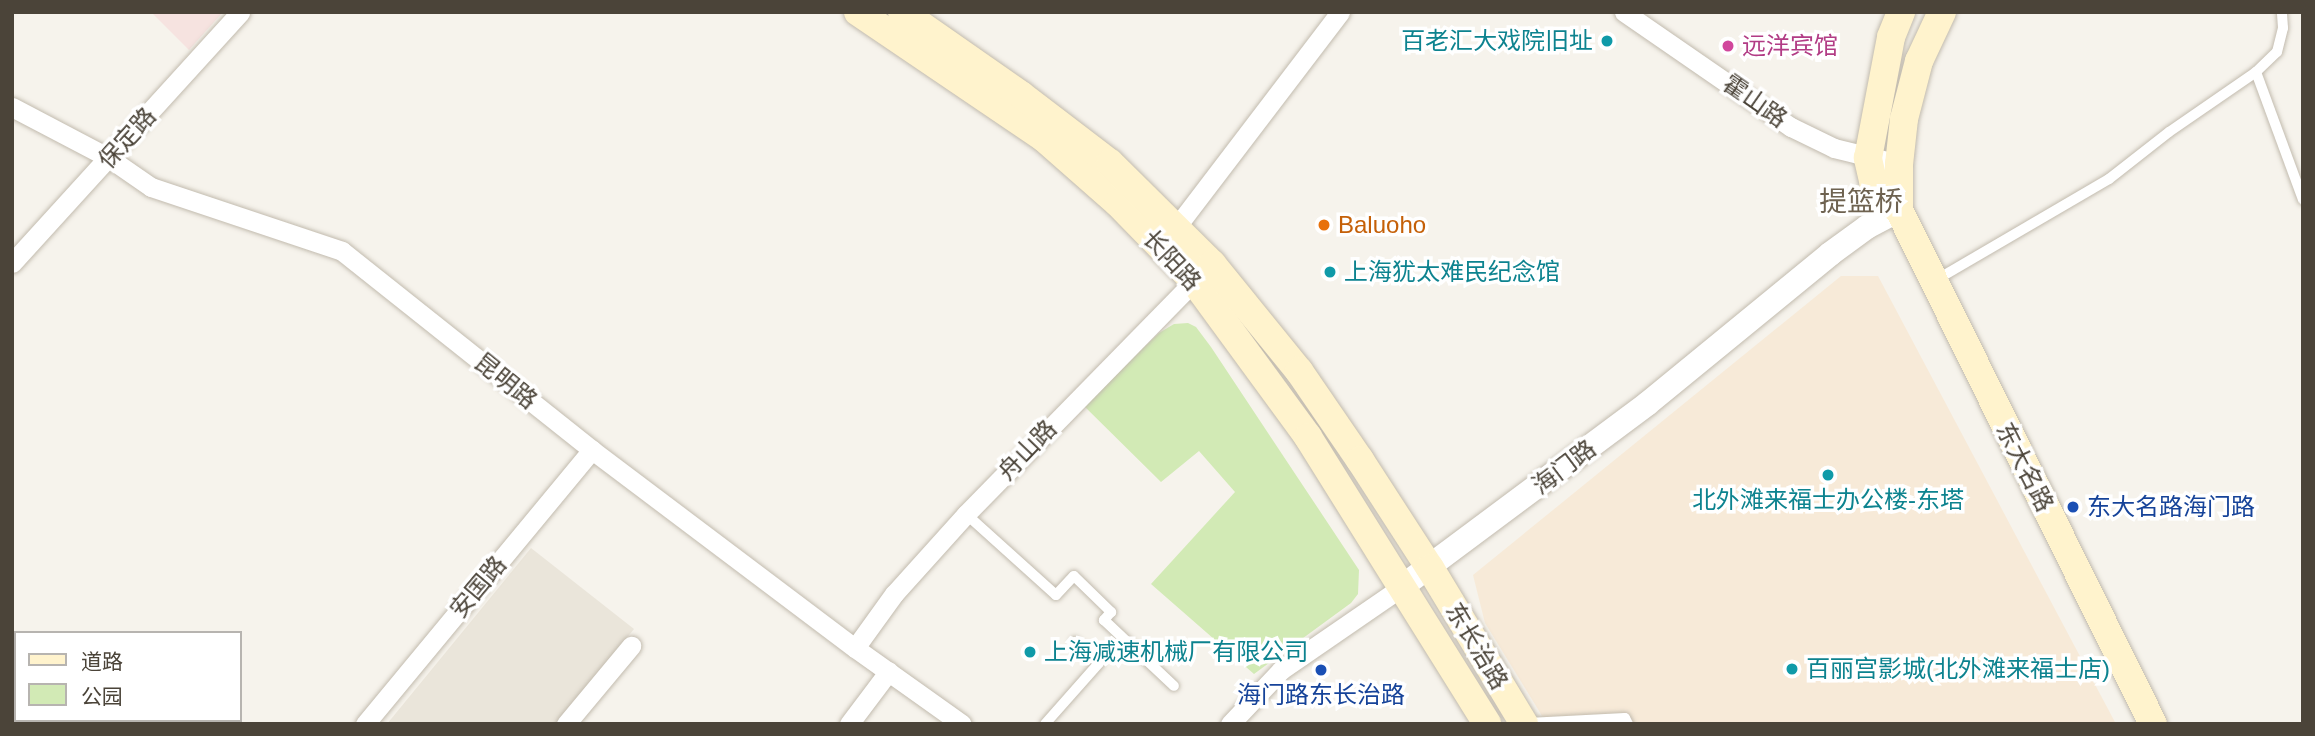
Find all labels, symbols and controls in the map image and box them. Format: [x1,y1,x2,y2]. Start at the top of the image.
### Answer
place label: 百老汇大戏院旧址 [1401,27,1593,55]
place label: 远洋宾馆 [1742,32,1838,60]
marker: 百老汇大戏院旧址 [1599,33,1615,49]
marker: 远洋宾馆 [1720,38,1736,54]
street label: 霍山路 [1717,69,1793,133]
street label: 保定路 [92,102,162,174]
district label: 提篮桥 [1819,185,1903,219]
place label: Baluoho [1338,211,1426,239]
marker: Baluoho [1316,217,1332,233]
street label: 长阳路 [1137,224,1207,296]
place label: 上海犹太难民纪念馆 [1344,258,1560,286]
marker: 上海犹太难民纪念馆 [1322,264,1338,280]
street label: 昆明路 [469,347,543,415]
street label: 舟山路 [992,414,1062,486]
street label: 东大名路 [1990,418,2060,516]
street label: 海门路 [1527,434,1601,500]
marker: 北外滩来福士办公楼-东塔 [1820,467,1836,483]
place label: 北外滩来福士办公楼-东塔 [1692,486,1964,514]
place label: 东大名路海门路 [2087,493,2255,521]
marker: 东大名路海门路 [2065,499,2081,515]
street label: 安国路 [444,550,512,624]
street label: 东长治路 [1440,597,1514,695]
legend [14,631,242,722]
place label: 上海减速机械厂有限公司 [1044,638,1308,666]
marker: 上海减速机械厂有限公司 [1022,644,1038,660]
text: 道路 [81,650,123,673]
place label: 百丽宫影城(北外滩来福士店) [1806,655,2110,683]
marker: 百丽宫影城(北外滩来福士店) [1784,661,1800,677]
marker: 海门路东长治路 [1313,662,1329,678]
place label: 海门路东长治路 [1237,681,1405,709]
text: 公园 [81,685,123,708]

